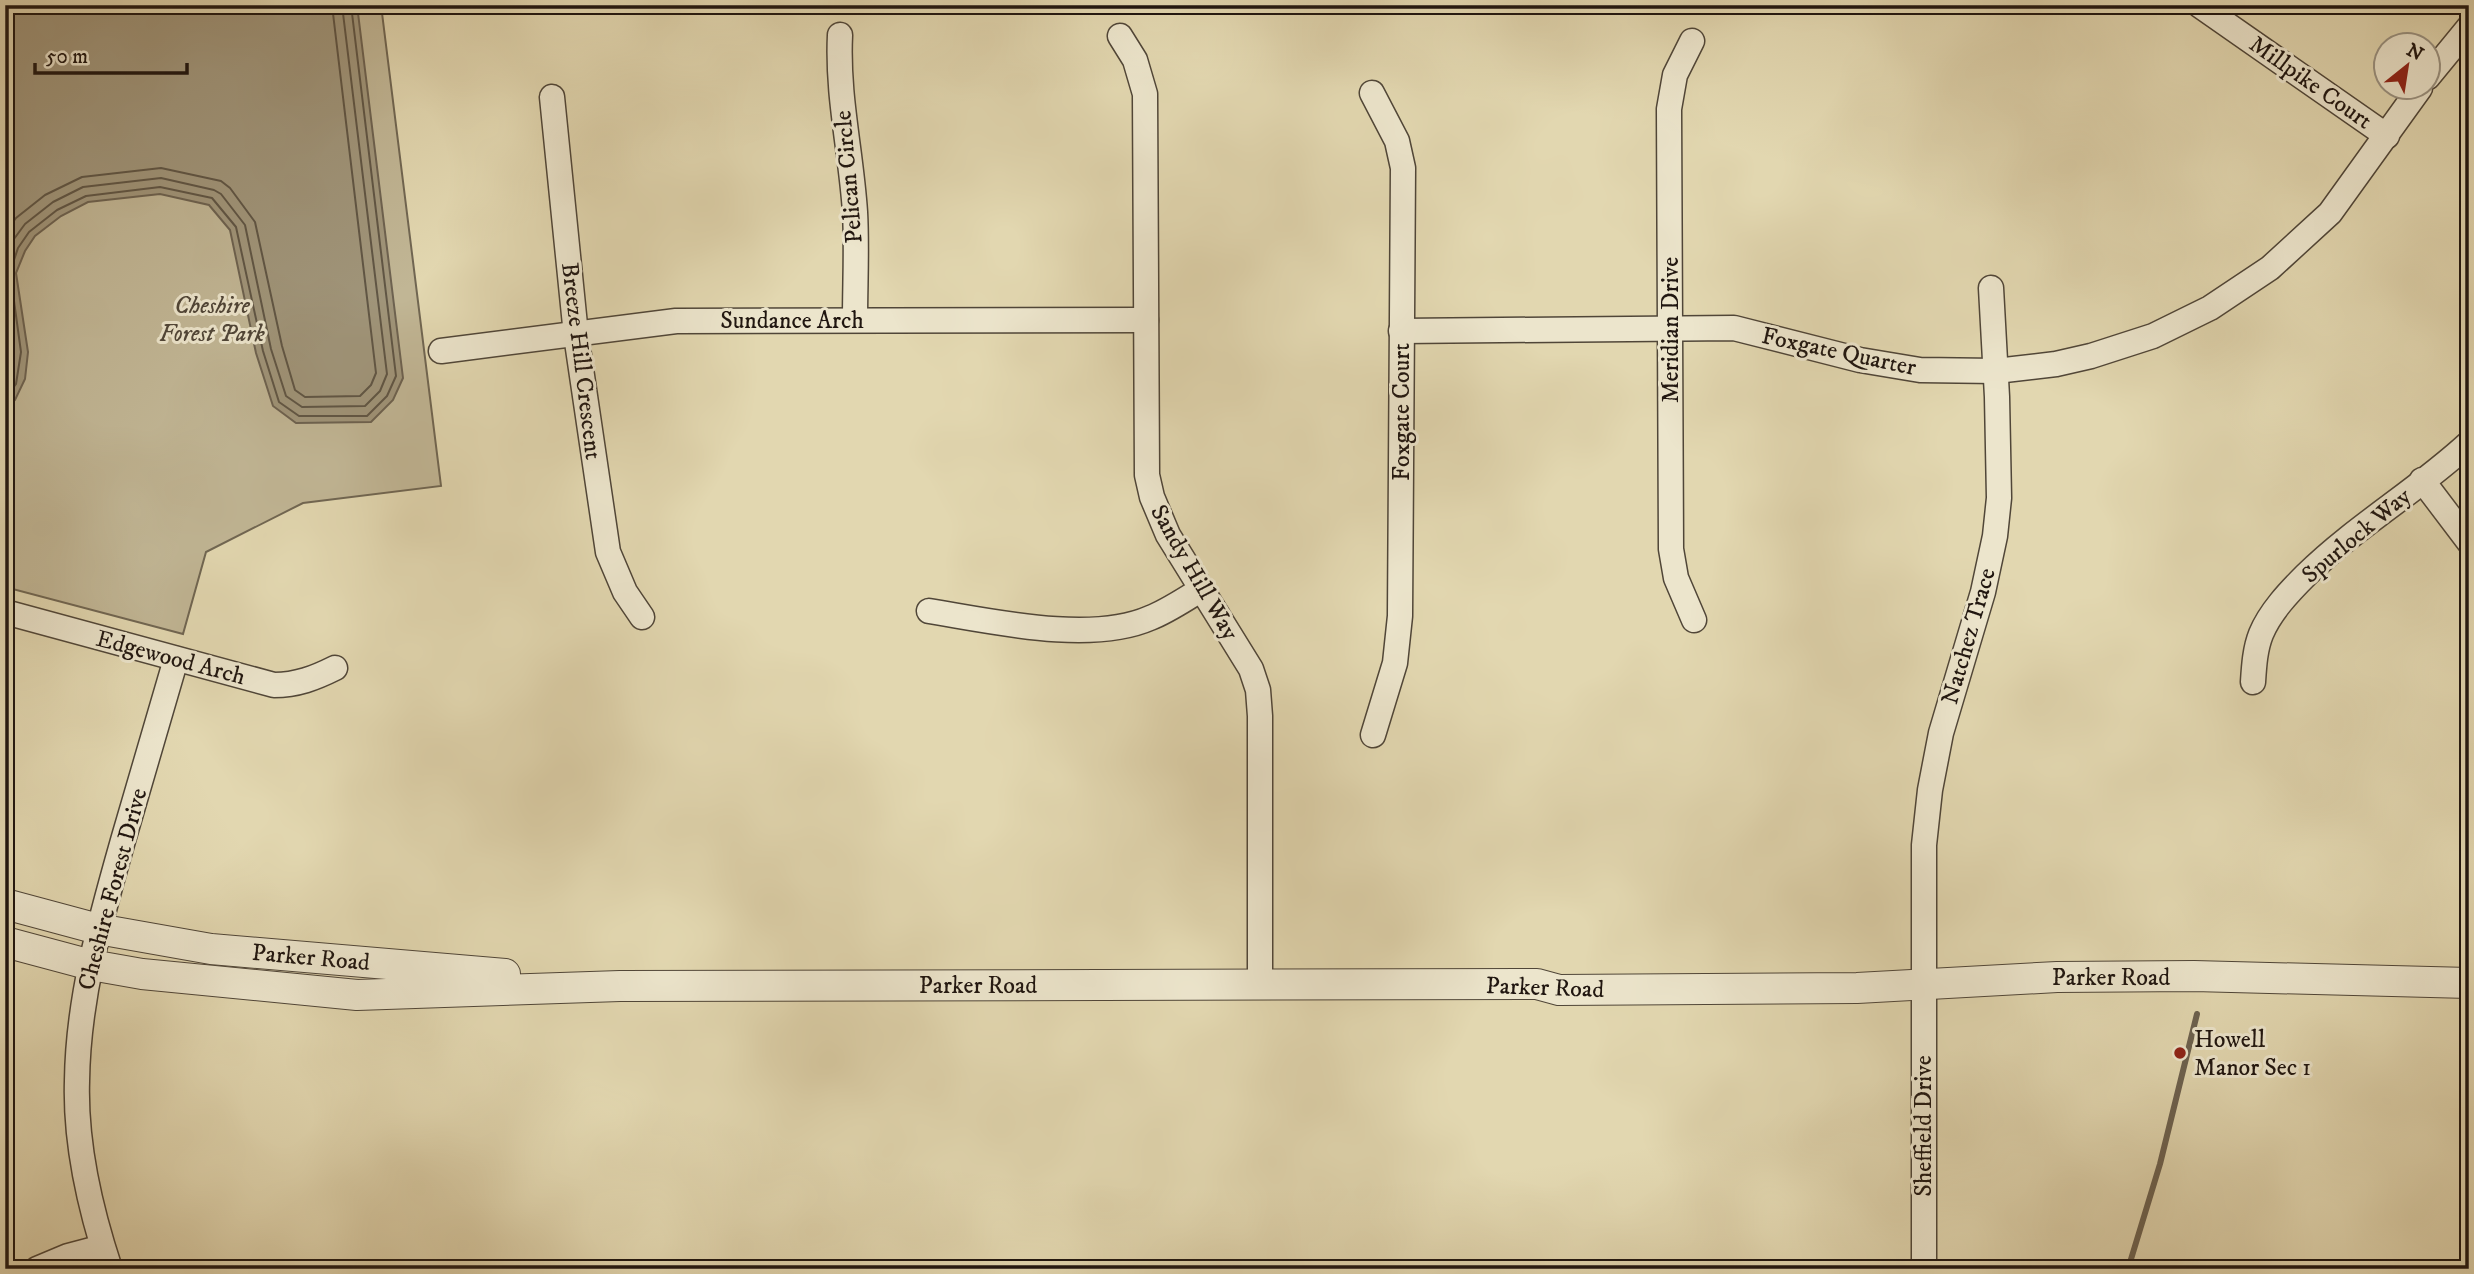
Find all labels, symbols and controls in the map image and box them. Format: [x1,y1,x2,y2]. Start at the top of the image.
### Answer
street label: Millpike Court [2243,29,2378,136]
scale bar [35,32,187,76]
north arrow [2372,32,2442,102]
text: N [2402,39,2428,67]
text: 50 m [46,44,88,70]
street label: Pelican Circle [828,109,870,245]
street label: Meridian Drive [1656,257,1686,403]
street label: Breeze Hill Crescent [554,261,608,462]
park label: Cheshire Forest Park [159,291,265,349]
street label: Sundance Arch [720,306,864,336]
street label: Foxgate Quarter [1759,321,1919,383]
street label: Foxgate Court [1387,343,1417,481]
street label: Spurlock Way [2296,481,2418,590]
street label: Sandy Hill Way [1143,499,1245,646]
street label: Natchez Trace [1935,565,2003,708]
street label: Edgewood Arch [93,624,249,692]
street label: Cheshire Forest Drive [72,785,154,994]
street label: Parker Road [251,938,371,978]
street label: Parker Road [2052,963,2170,993]
street label: Parker Road [919,971,1037,1001]
street label: Parker Road [1485,971,1605,1005]
place label: Howell Manor Sec 1 [2194,1025,2311,1083]
marker: Howell Manor Sec 1 [2172,1045,2188,1061]
street label: Sheffield Drive [1909,1055,1939,1197]

